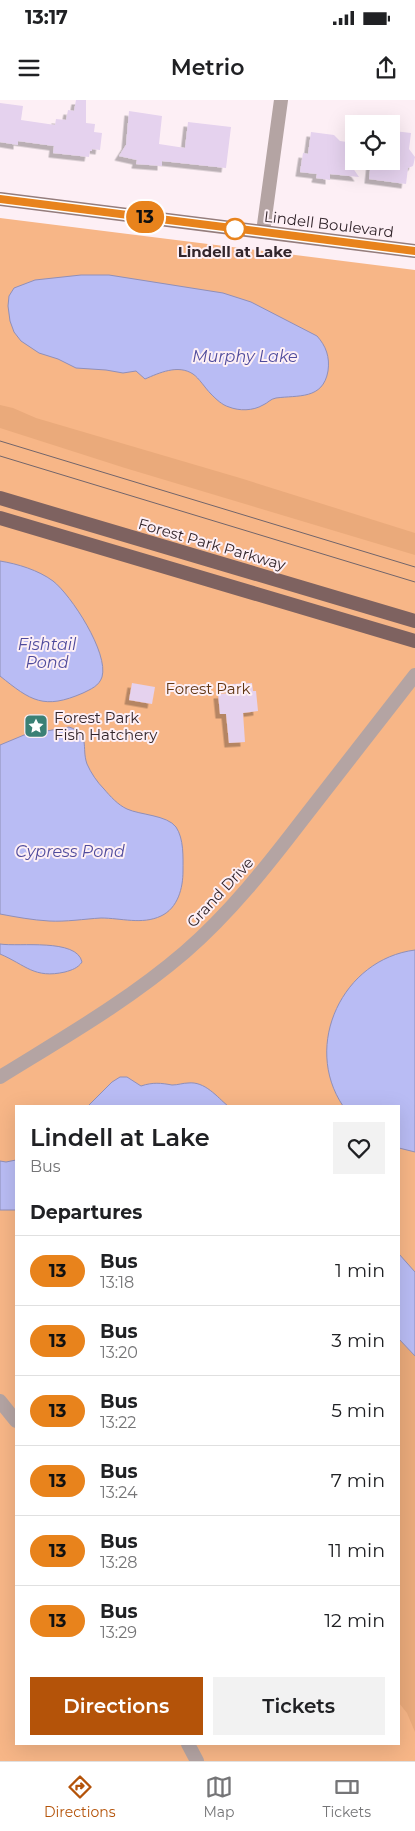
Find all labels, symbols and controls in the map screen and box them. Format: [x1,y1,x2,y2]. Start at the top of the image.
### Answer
text: 13:17 [25,6,68,29]
icon: menu [15,54,43,82]
text: Metrio [171,54,244,81]
icon: share [372,54,400,82]
map controls [345,115,400,170]
button: locate [345,115,400,170]
line badge: 13 [122,201,168,233]
text: 13 [136,206,154,228]
street label: Lindell Boulevard [263,207,395,241]
marker: Lindell at Lake [224,218,246,240]
place label: Lindell at Lake [178,242,292,261]
water label: Murphy Lake [192,347,298,366]
street label: Forest Park Parkway [136,514,289,574]
water label: Fishtail Pond [18,635,77,672]
park label: Forest Park [165,679,251,698]
place label: Forest Park Fish Hatchery [54,708,158,744]
place icon: Forest Park Fish Hatchery [23,713,49,739]
water label: Cypress Pond [15,842,125,861]
street label: Grand Drive [183,853,257,931]
button: heart [333,1122,385,1174]
text: Lindell at Lake [30,1123,210,1152]
text: Bus [30,1157,61,1176]
text: Departures [30,1201,142,1224]
text: Bus [100,1250,138,1273]
text: 1 min [335,1259,385,1282]
text: 13 [49,1260,66,1282]
text: 13:18 [100,1273,134,1292]
text: Bus [100,1320,138,1343]
text: 3 min [331,1329,385,1352]
text: 13 [49,1330,66,1352]
text: 13:20 [100,1343,138,1362]
text: Bus [100,1390,138,1413]
text: 5 min [331,1399,385,1422]
text: 13 [49,1400,66,1422]
text: 13:22 [100,1413,136,1432]
text: Bus [100,1460,138,1483]
text: 7 min [331,1469,385,1492]
text: 13 [49,1470,66,1492]
text: 13:24 [100,1483,138,1502]
text: Bus [100,1530,138,1553]
text: 11 min [328,1539,385,1562]
text: 13 [49,1540,66,1562]
text: 13:28 [100,1553,138,1572]
text: Bus [100,1600,138,1623]
text: 12 min [324,1609,385,1632]
text: 13 [49,1610,66,1632]
text: 13:29 [100,1623,137,1642]
button: Directions [30,1677,203,1735]
button: Tickets [213,1677,385,1735]
tab: Directions [44,1773,116,1821]
tab: Map [203,1773,235,1821]
tab: Tickets [322,1773,371,1821]

